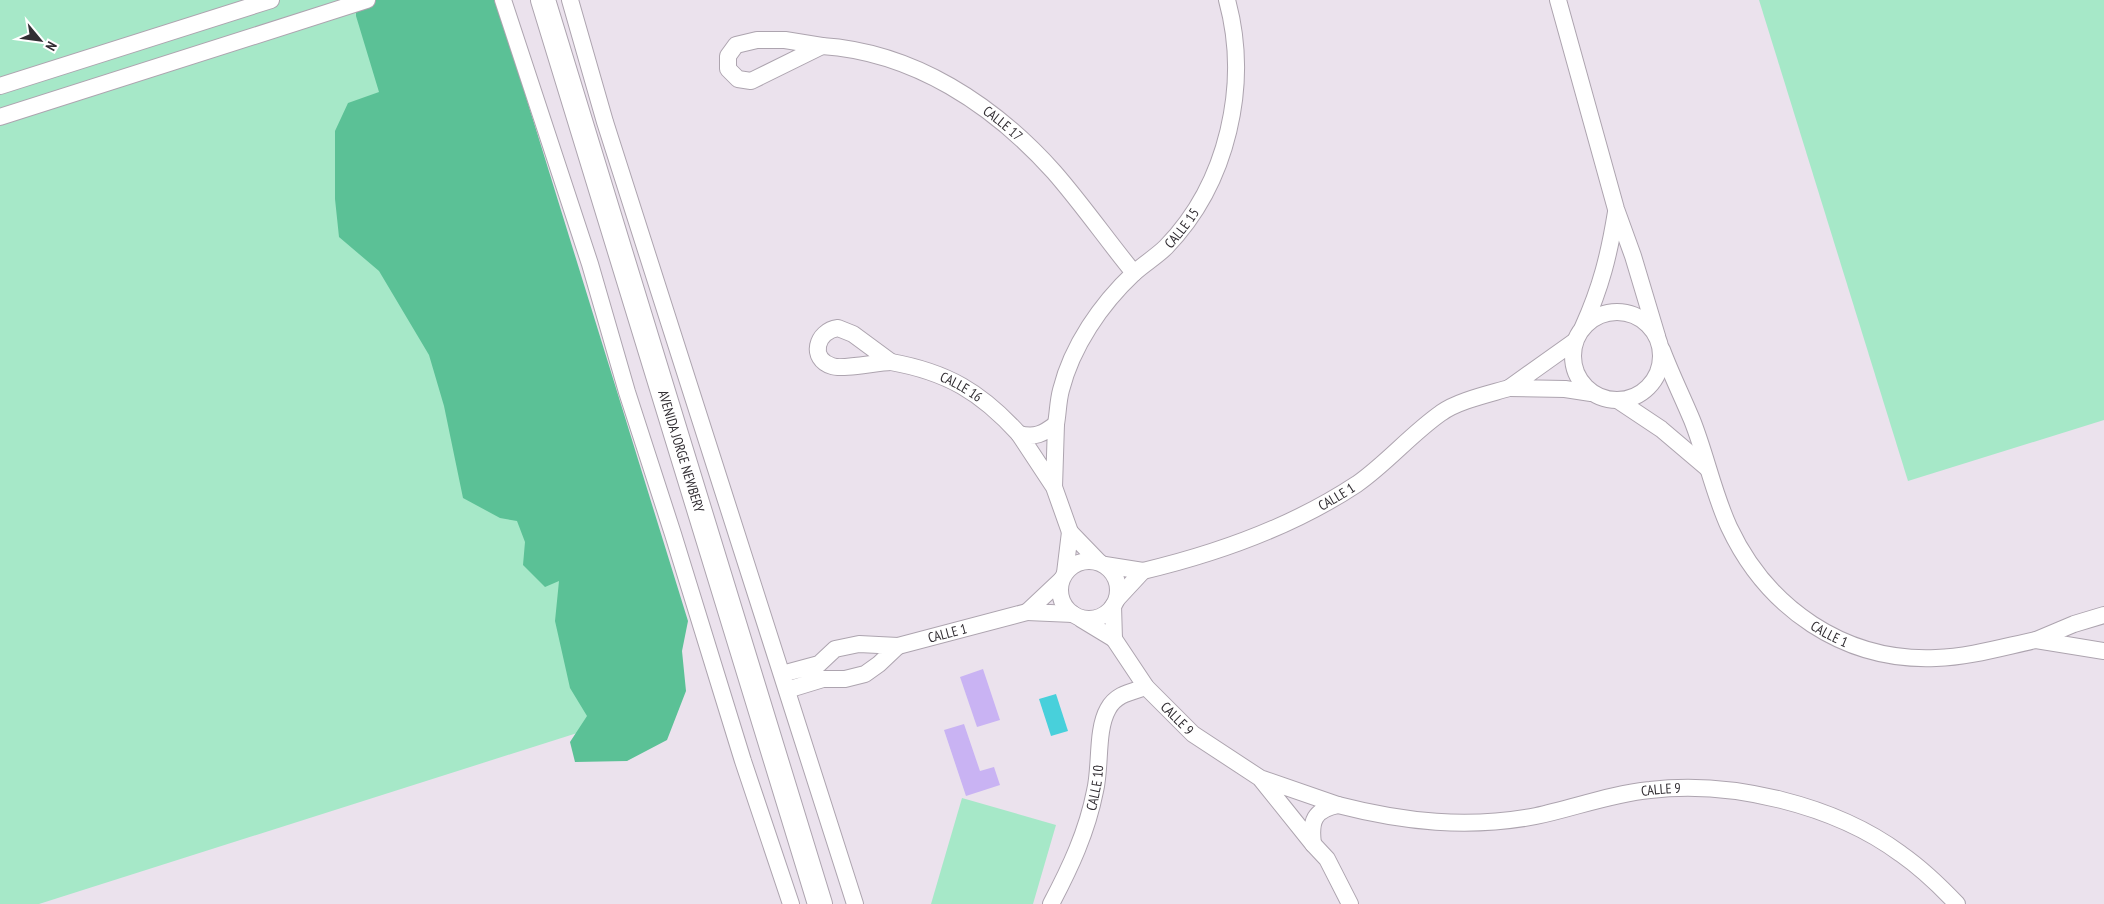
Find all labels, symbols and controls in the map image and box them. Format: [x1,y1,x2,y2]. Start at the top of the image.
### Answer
north arrow [15,15,65,65]
text: N [42,39,61,54]
street label: CALLE 17 [980,102,1026,145]
street label: CALLE 15 [1161,205,1203,252]
street label: CALLE 16 [938,368,986,406]
street label: AVENIDA JORGE NEWBERY [654,388,709,515]
street label: CALLE 1 [1315,479,1358,515]
street label: CALLE 1 [1807,617,1851,651]
street label: CALLE 1 [926,619,969,647]
street label: CALLE 9 [1157,698,1198,739]
street label: CALLE 10 [1082,764,1107,812]
street label: CALLE 9 [1640,779,1681,800]

